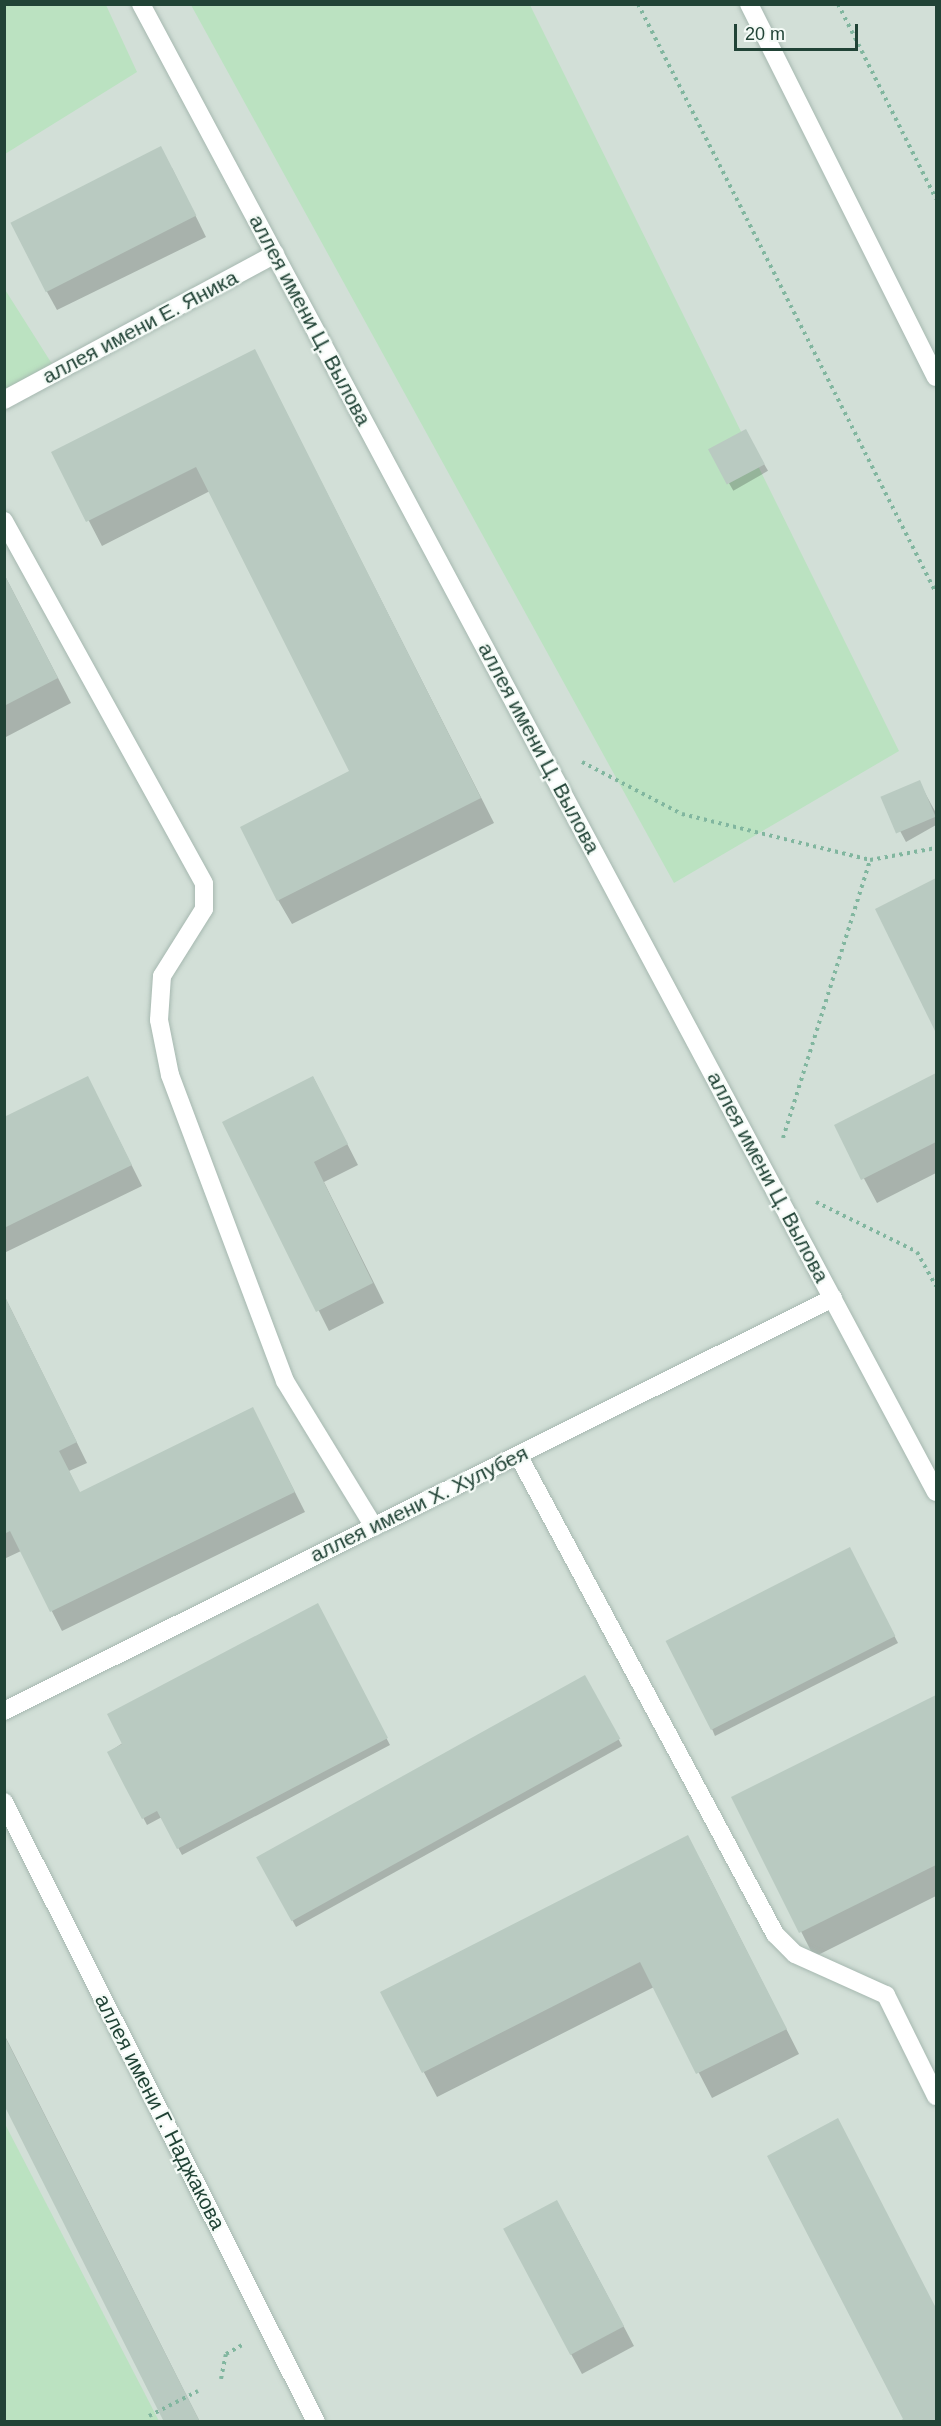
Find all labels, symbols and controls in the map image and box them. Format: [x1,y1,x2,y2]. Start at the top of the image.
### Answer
scale bar [737,12,862,50]
text: 20 m [745,24,785,44]
street label: аллея имени Ц. Вылова [244,210,376,430]
street label: аллея имени Е. Яника [38,265,242,389]
street label: аллея имени Ц. Вылова [473,638,605,858]
street label: аллея имени Ц. Вылова [702,1067,834,1287]
street label: аллея имени Х. Хулубея [306,1440,532,1568]
street label: аллея имени Г. Наджакова [90,1990,230,2234]

